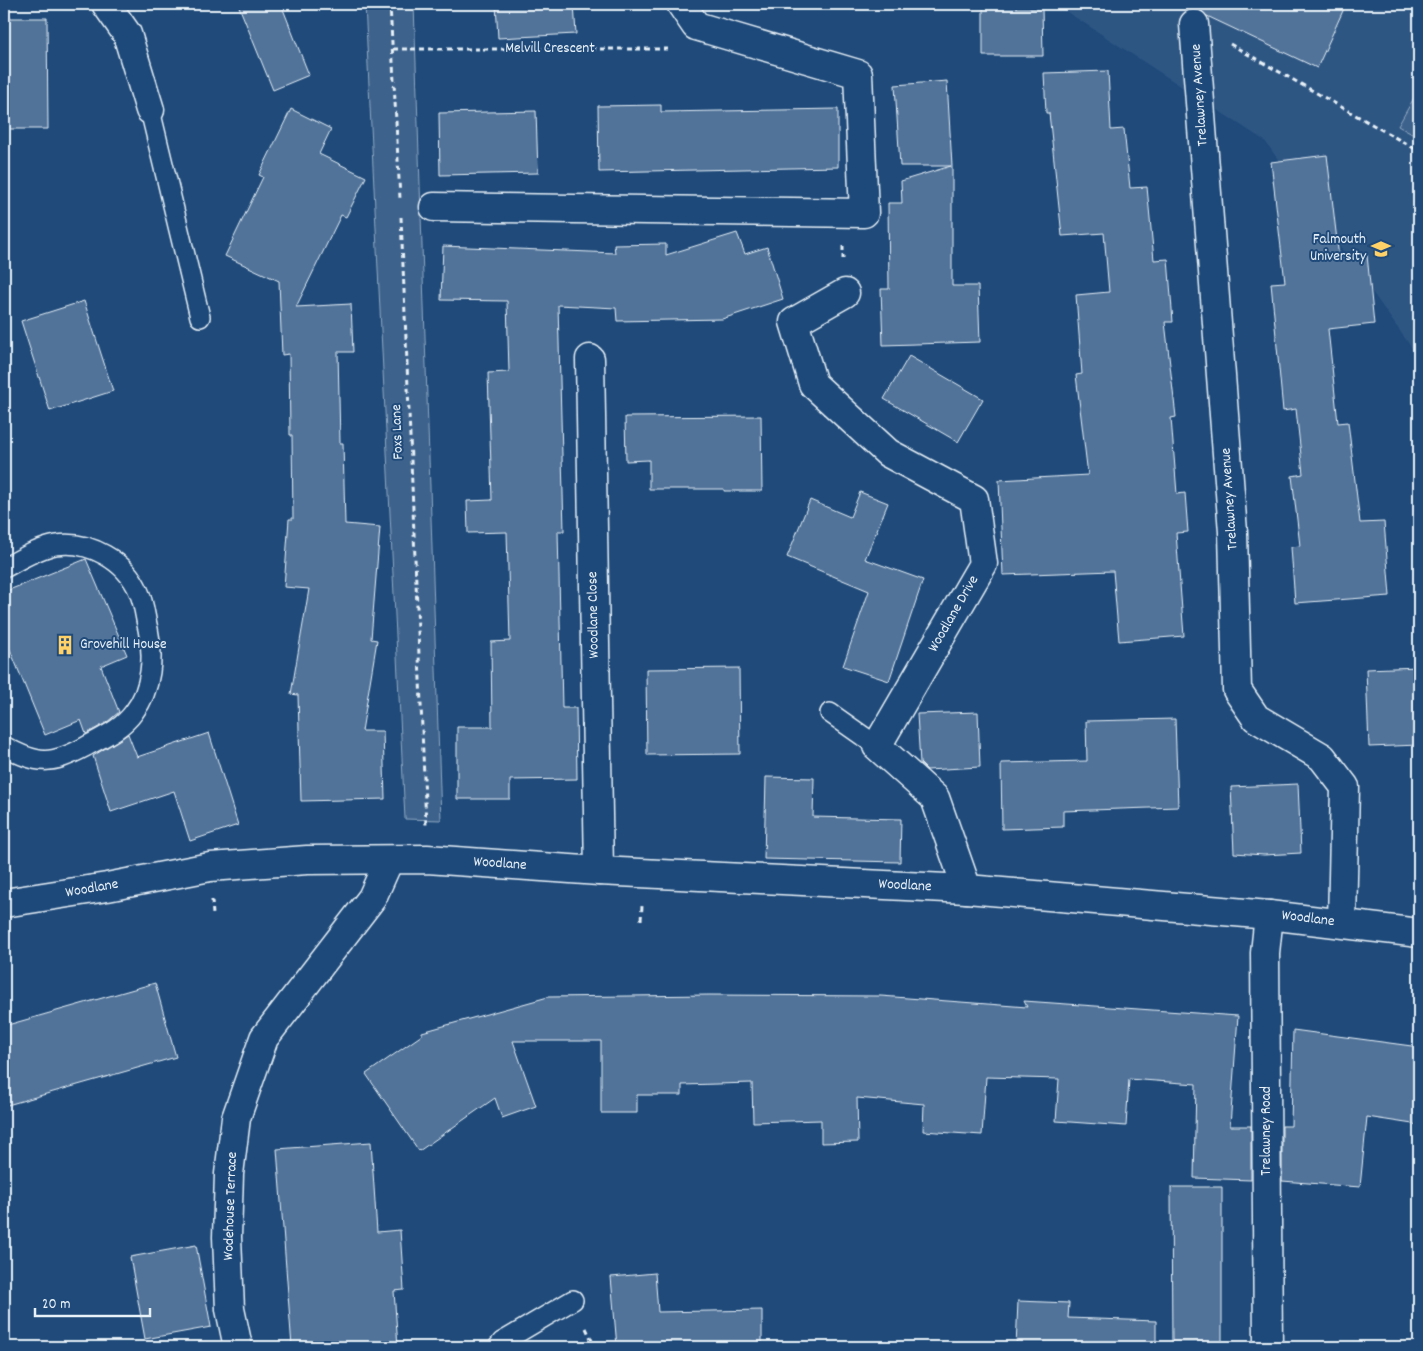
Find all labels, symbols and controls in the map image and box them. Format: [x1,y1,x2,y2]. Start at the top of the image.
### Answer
street label: Melvill Crescent [505,38,595,60]
street label: Trelawney Avenue [1185,43,1215,147]
place label: Falmouth University [1310,229,1367,268]
school or university icon: Falmouth University [1370,238,1392,260]
street label: Foxs Lane [386,404,410,460]
street label: Trelawney Avenue [1215,447,1245,551]
street label: Woodlane Close [582,571,606,659]
street label: Woodlane Drive [923,571,985,657]
building icon: Grovehill House [54,634,76,656]
place label: Grovehill House [80,634,167,656]
street label: Woodlane [473,851,528,877]
street label: Woodlane [64,873,120,904]
street label: Woodlane [878,874,932,898]
street label: Woodlane [1280,905,1336,933]
street label: Trelawney Road [1256,1086,1278,1176]
street label: Wodehouse Terrace [218,1151,244,1261]
scale bar [35,1286,150,1318]
text: 20 m [42,1294,70,1316]

